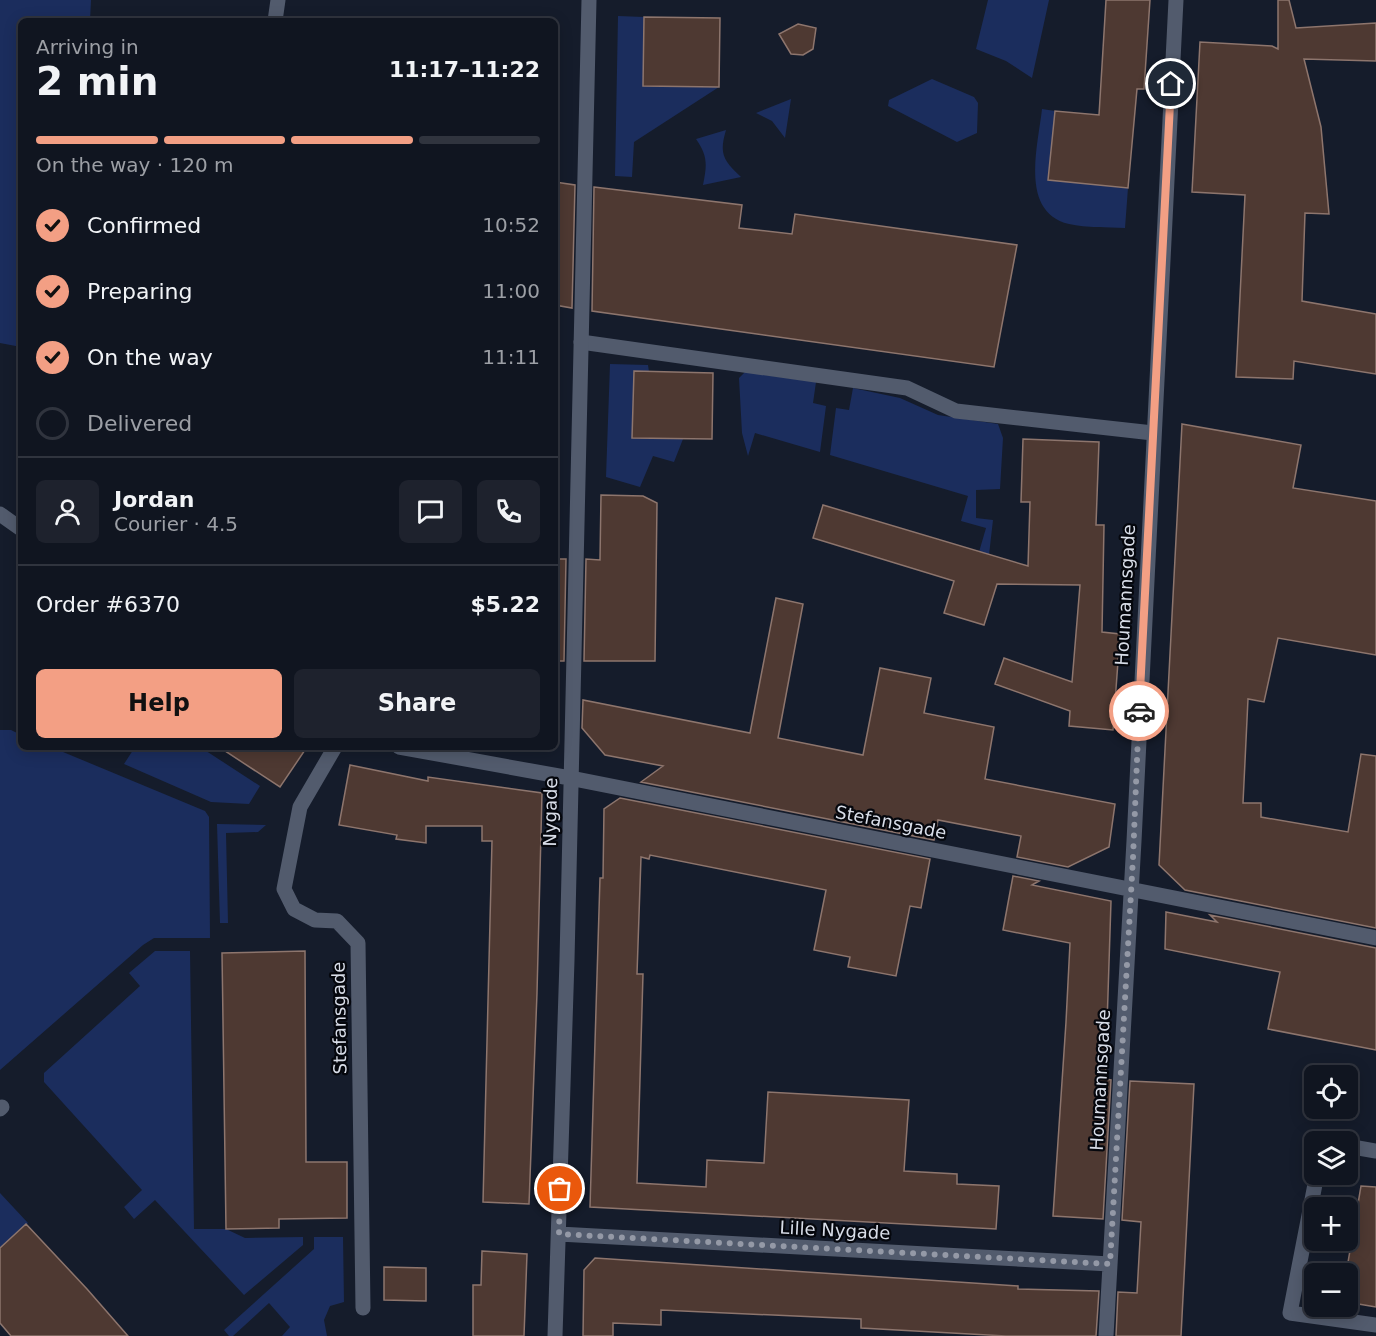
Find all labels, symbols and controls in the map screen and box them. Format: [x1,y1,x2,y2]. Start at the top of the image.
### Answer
text: Arriving in [36,35,139,59]
text: 11:17–11:22 [389,57,540,82]
pin [1145,58,1196,109]
text: 2 min [36,59,158,104]
icon: home [1154,67,1187,100]
text: On the way · 120 m [36,153,234,177]
icon: check [36,209,69,242]
text: Confirmed [87,213,201,238]
text: 10:52 [482,213,540,237]
icon: check [36,275,69,308]
text: Preparing [87,279,193,304]
text: 11:00 [482,279,540,303]
icon: check [36,341,69,374]
text: On the way [87,345,213,370]
text: 11:11 [482,345,540,369]
text: Delivered [87,411,192,436]
button: person [36,480,99,543]
button: chat [399,480,462,543]
button: phone [477,480,540,543]
text: Jordan [114,487,194,512]
text: Courier · 4.5 [114,512,238,536]
street label: Houmannsgade [1111,524,1139,666]
text: Order #6370 [36,592,180,617]
text: $5.22 [470,592,540,617]
button: Help [36,669,282,738]
button: Share [294,669,540,738]
courier [1109,681,1169,741]
icon: car [1123,695,1156,728]
street label: Nygade [539,777,561,847]
street label: Stefansgade [834,801,948,843]
street label: Stefansgade [328,961,350,1075]
street label: Houmannsgade [1086,1009,1114,1151]
map controls [1304,1065,1358,1317]
button: locate [1304,1065,1358,1119]
button: layers [1304,1131,1358,1185]
pin [534,1163,585,1214]
icon: bag [543,1172,576,1205]
button: + [1304,1197,1358,1251]
street label: Lille Nygade [779,1217,891,1243]
button: − [1304,1263,1358,1317]

